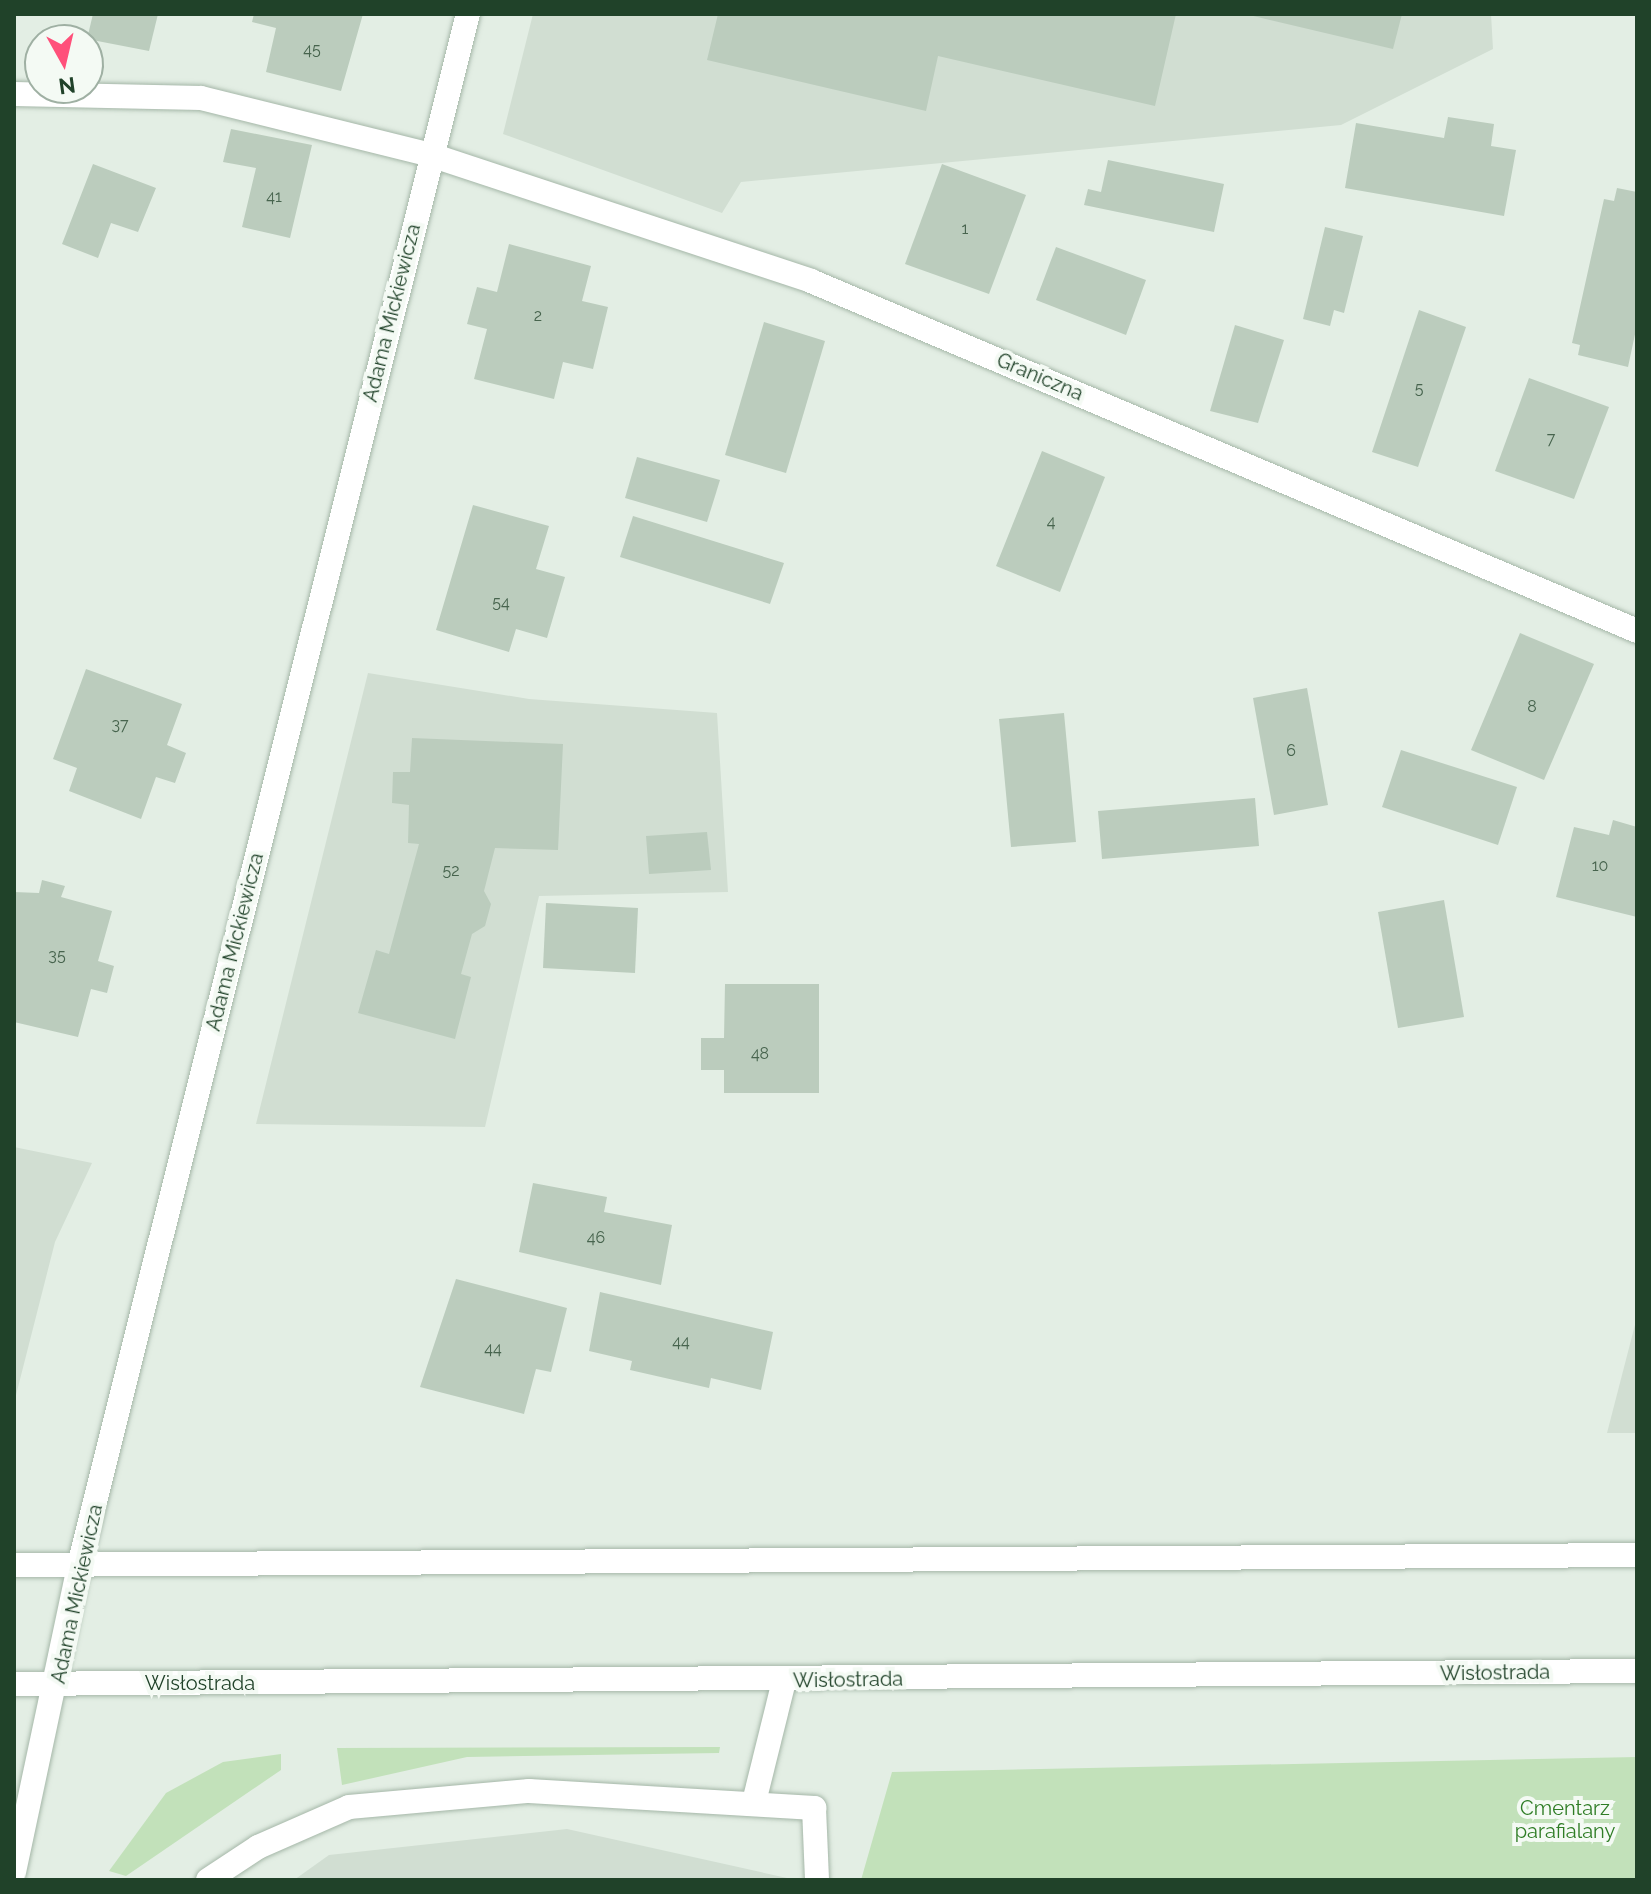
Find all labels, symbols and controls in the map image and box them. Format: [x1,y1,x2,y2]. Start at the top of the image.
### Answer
north arrow [24,24,104,104]
house number: 45 [303,40,321,60]
text: N [57,72,77,100]
house number: 41 [266,187,282,207]
house number: 1 [962,219,968,239]
street label: Adama Mickiewicza [358,222,426,404]
house number: 2 [534,306,542,326]
street label: Graniczna [993,348,1087,406]
house number: 5 [1415,379,1423,399]
house number: 7 [1547,429,1555,449]
house number: 4 [1047,512,1055,532]
house number: 54 [492,593,510,613]
house number: 8 [1527,697,1537,717]
house number: 37 [111,715,129,735]
house number: 6 [1286,741,1296,761]
street label: Adama Mickiewicza [201,851,269,1033]
house number: 10 [1592,856,1608,876]
house number: 52 [442,861,460,881]
house number: 35 [48,946,66,966]
house number: 48 [751,1044,769,1064]
house number: 46 [587,1228,605,1248]
house number: 44 [672,1332,690,1352]
house number: 44 [484,1339,502,1359]
street label: Adama Mickiewicza [46,1502,108,1686]
street label: Wisłostrada [1440,1660,1550,1686]
street label: Wisłostrada [793,1667,903,1693]
street label: Wisłostrada [145,1671,255,1695]
park label: Cmentarz parafialany [1515,1796,1615,1843]

